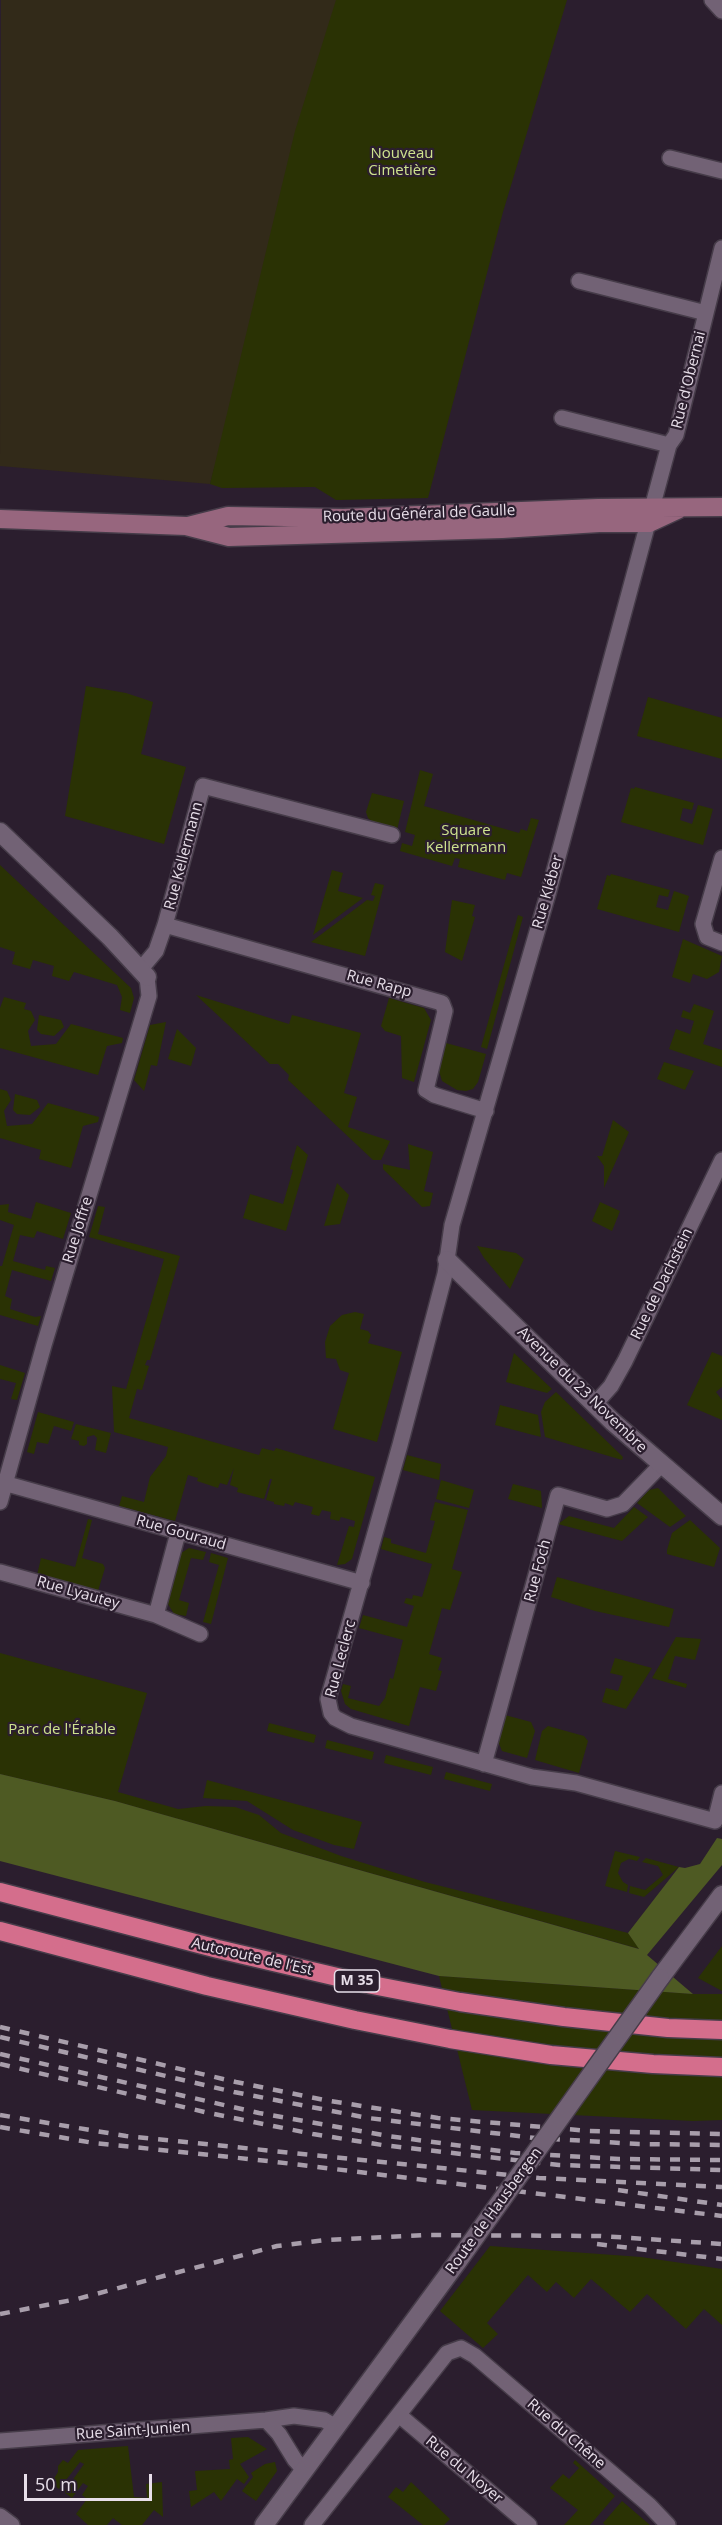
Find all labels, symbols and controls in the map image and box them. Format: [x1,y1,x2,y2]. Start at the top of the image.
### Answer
park label: Nouveau Cimetière [368,145,436,180]
street label: Rue d'Obernai [668,329,710,431]
street label: Route du Général de Gaulle [323,502,515,526]
street label: Rue Kellermann [161,800,207,912]
park label: Square Kellermann [426,822,506,857]
street label: Rue Kléber [529,853,567,931]
street label: Rue Rapp [344,967,414,1001]
street label: Rue Joffre [59,1195,97,1265]
street label: Rue de Dachstein [627,1225,697,1343]
street label: Avenue du 23 Novembre [513,1323,651,1457]
street label: Rue Gouraud [134,1512,228,1554]
street label: Rue Foch [521,1538,555,1604]
street label: Rue Lyautey [35,1573,121,1613]
street label: Rue Leclerc [322,1618,360,1700]
park label: Parc de l'Érable [8,1721,116,1739]
street label: Autoroute de l’Est [190,1934,314,1980]
road number: M 35 [334,1970,380,1992]
street label: Route de Hausbergen [442,2144,546,2278]
street label: Rue du Chêne [523,2395,609,2473]
street label: Rue Saint-Junien [75,2418,191,2444]
street label: Rue du Noyer [422,2432,506,2508]
scale bar [27,2462,154,2500]
text: 50 m [35,2472,77,2496]

